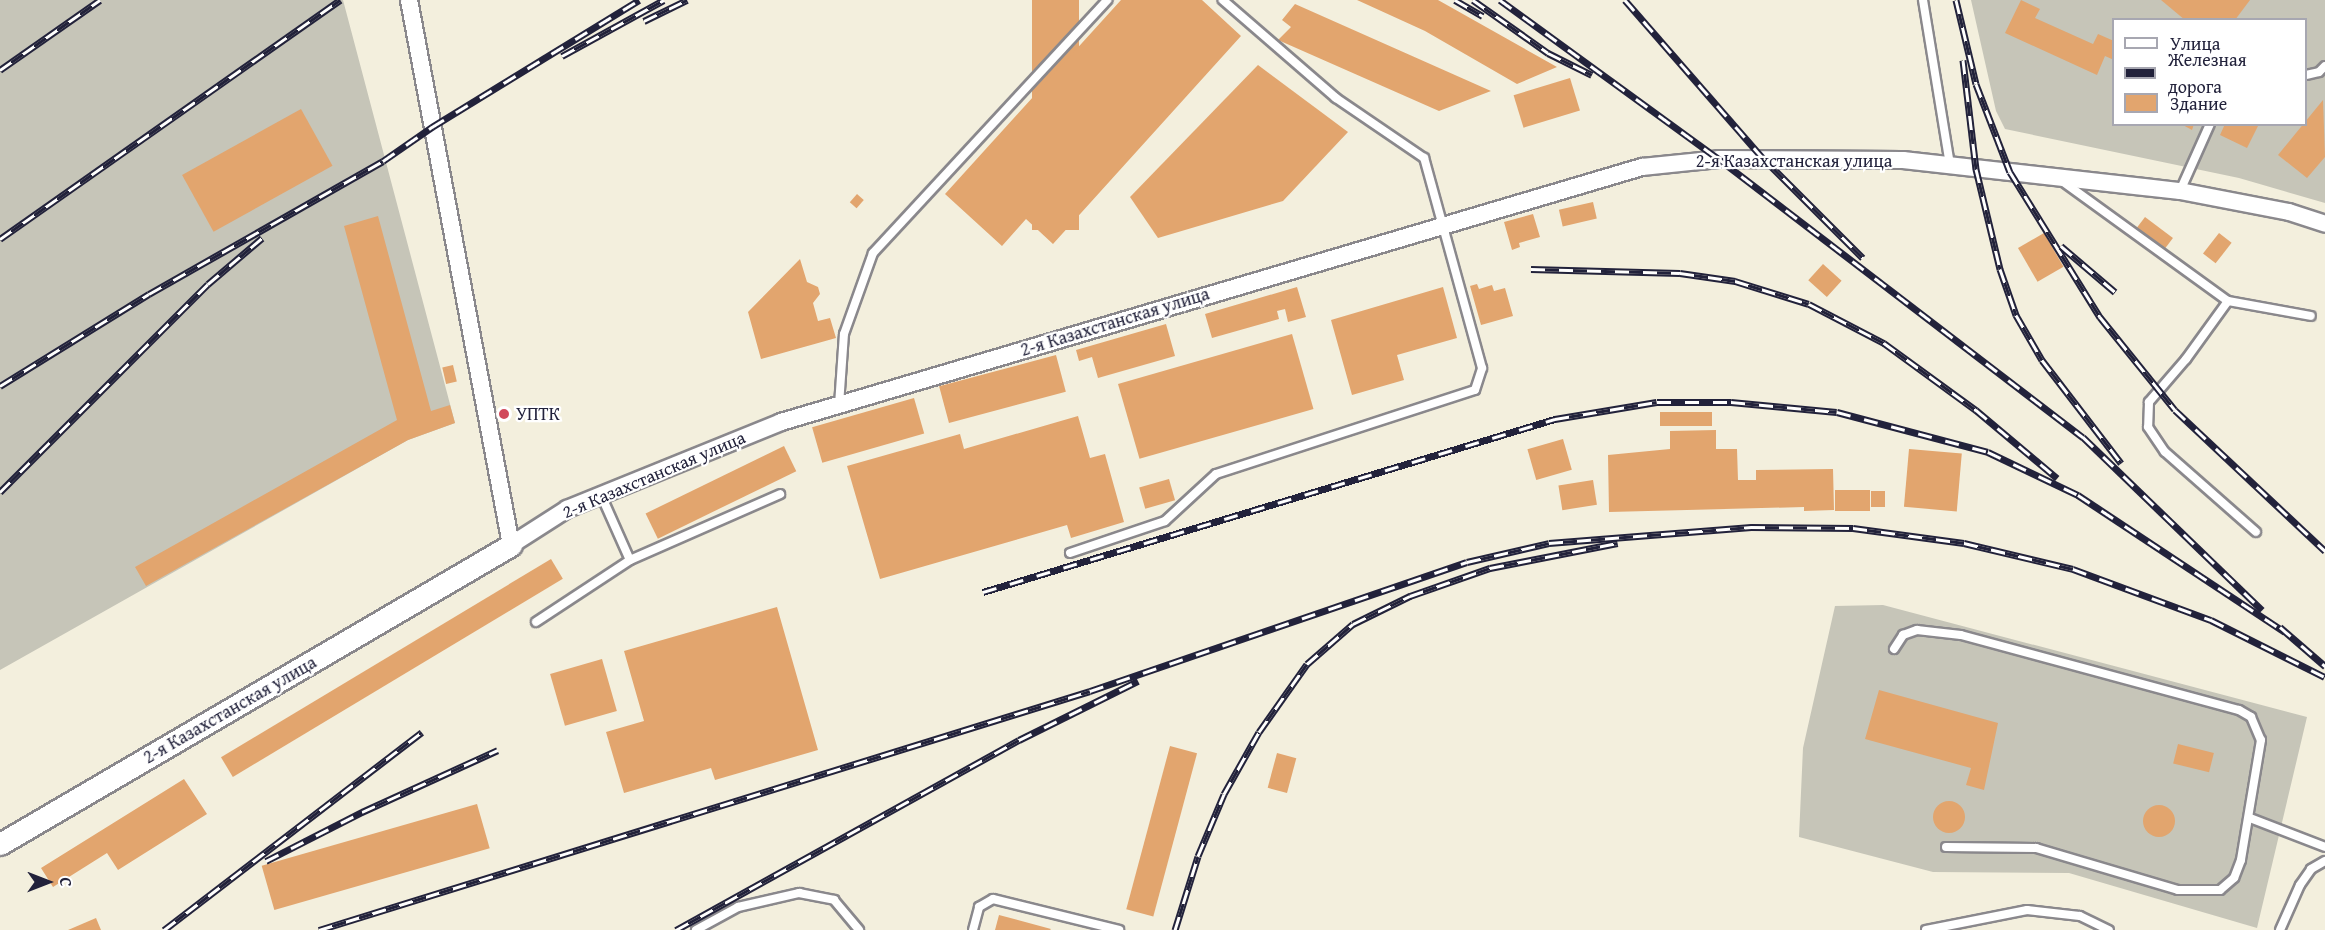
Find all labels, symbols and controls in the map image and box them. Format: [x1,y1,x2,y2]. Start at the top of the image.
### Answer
legend [2112,18,2307,126]
text: Улица [2170,30,2220,57]
text: Железная дорога [2168,46,2247,100]
text: Здание [2170,90,2227,117]
street label: 2-я Казахстанская улица [1696,150,1892,172]
street label: 2-я Казахстанская улица [1018,283,1212,361]
place label: УПТК [516,403,560,425]
marker: УПТК [497,407,511,421]
street label: 2-я Казахстанская улица [559,427,749,523]
street label: 2-я Казахстанская улица [140,652,320,768]
north arrow [18,852,78,912]
text: С [54,877,78,887]

